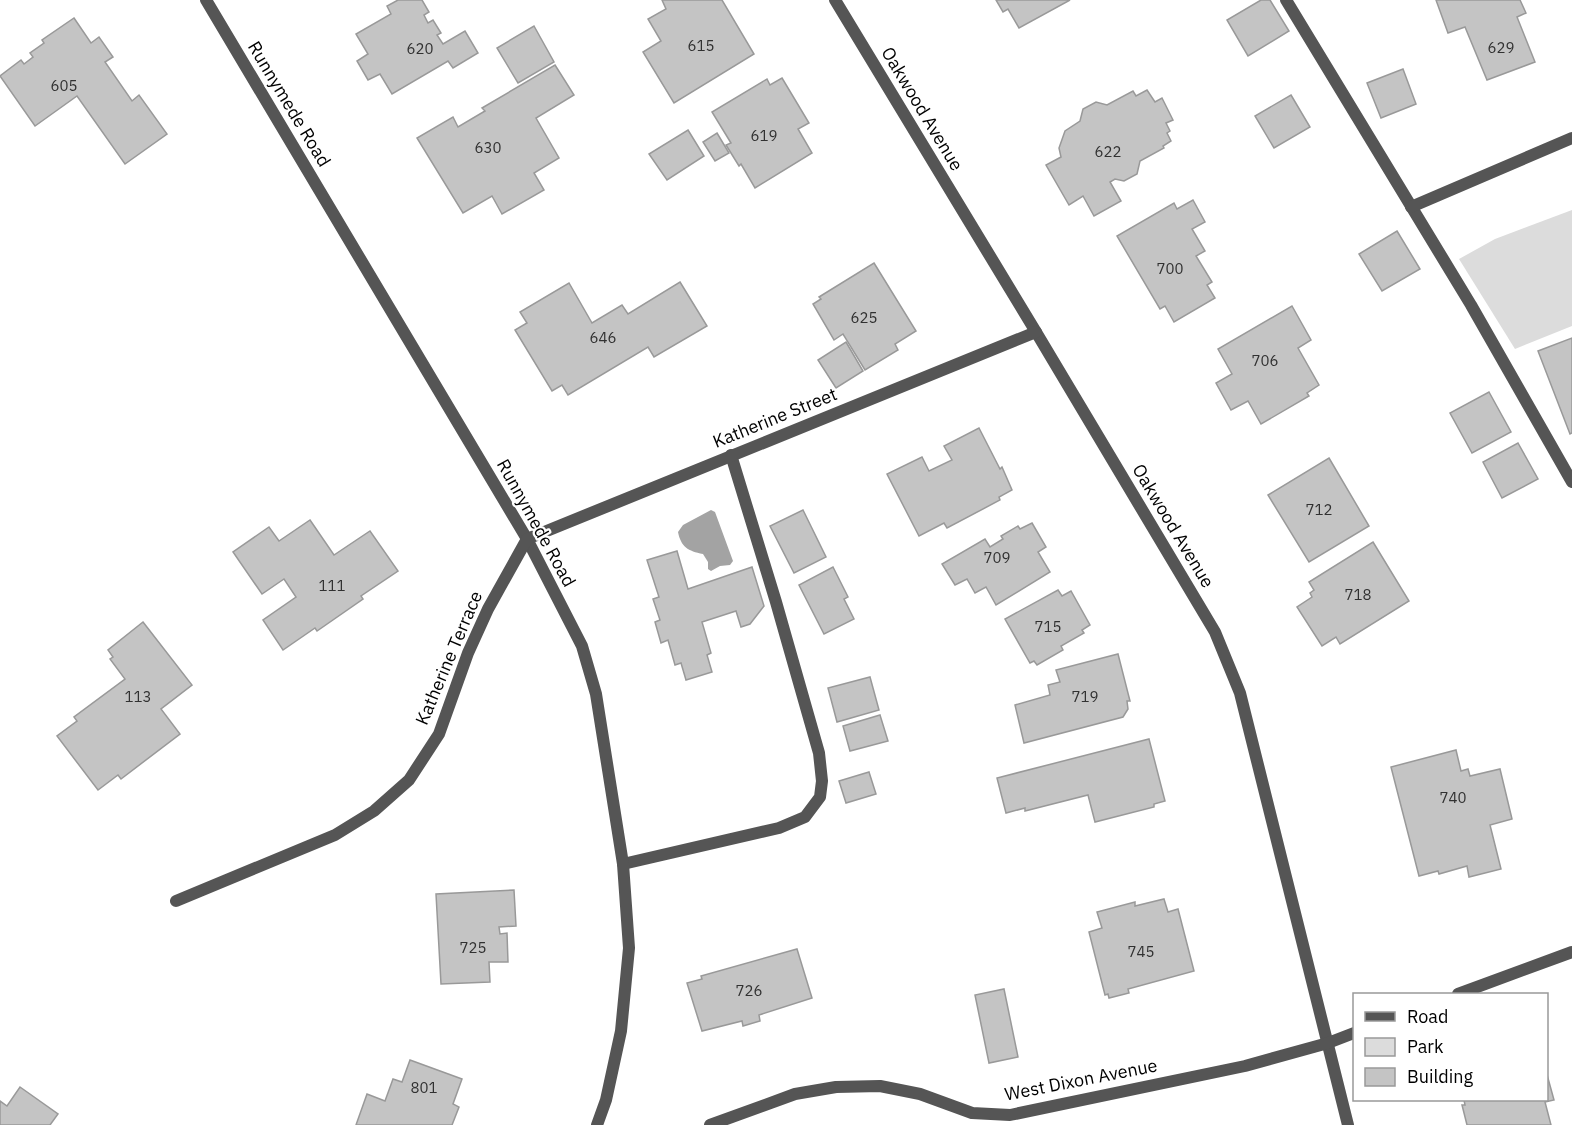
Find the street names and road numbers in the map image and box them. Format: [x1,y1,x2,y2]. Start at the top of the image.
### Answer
street label: Runnymede Road [243,37,336,171]
street label: Oakwood Avenue [876,43,969,175]
street label: Katherine Street [709,382,840,453]
street label: Runnymede Road [492,455,581,591]
street label: Oakwood Avenue [1127,460,1220,592]
street label: Katherine Terrace [410,587,487,728]
street label: West Dixon Avenue [1003,1053,1159,1106]

